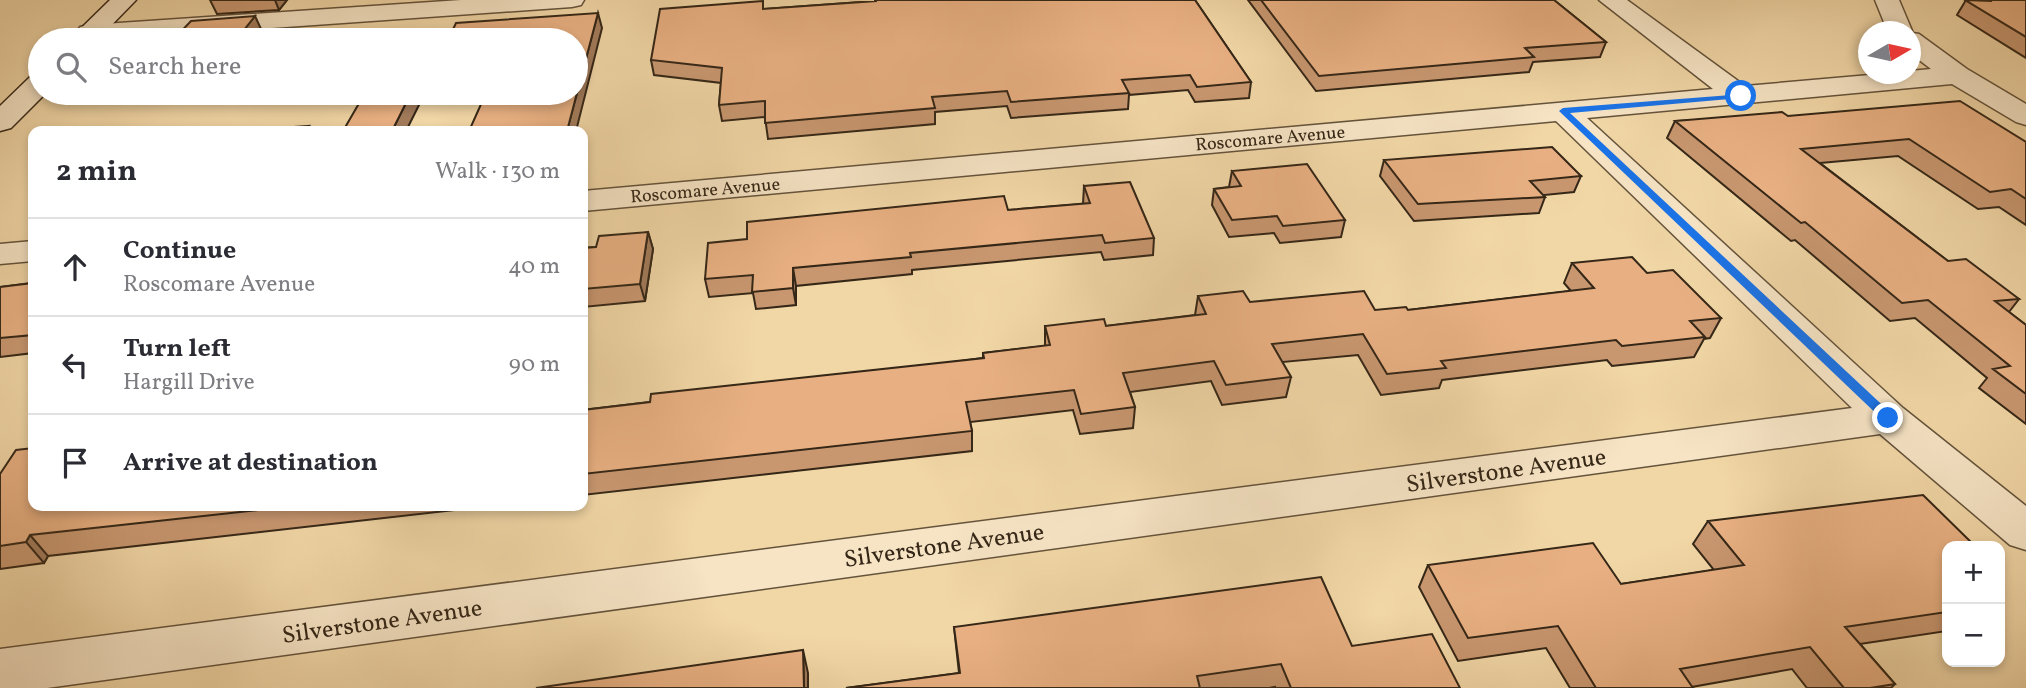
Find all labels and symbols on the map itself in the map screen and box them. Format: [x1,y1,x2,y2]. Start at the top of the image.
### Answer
north arrow [1858,21,1921,84]
route start [1725,80,1756,111]
street label: Roscomare Avenue [1194,120,1346,158]
street label: Roscomare Avenue [629,172,781,210]
route end [1872,402,1903,433]
street label: Silverstone Avenue [1404,441,1609,503]
street label: Silverstone Avenue [842,516,1047,578]
street label: Silverstone Avenue [280,592,485,654]

